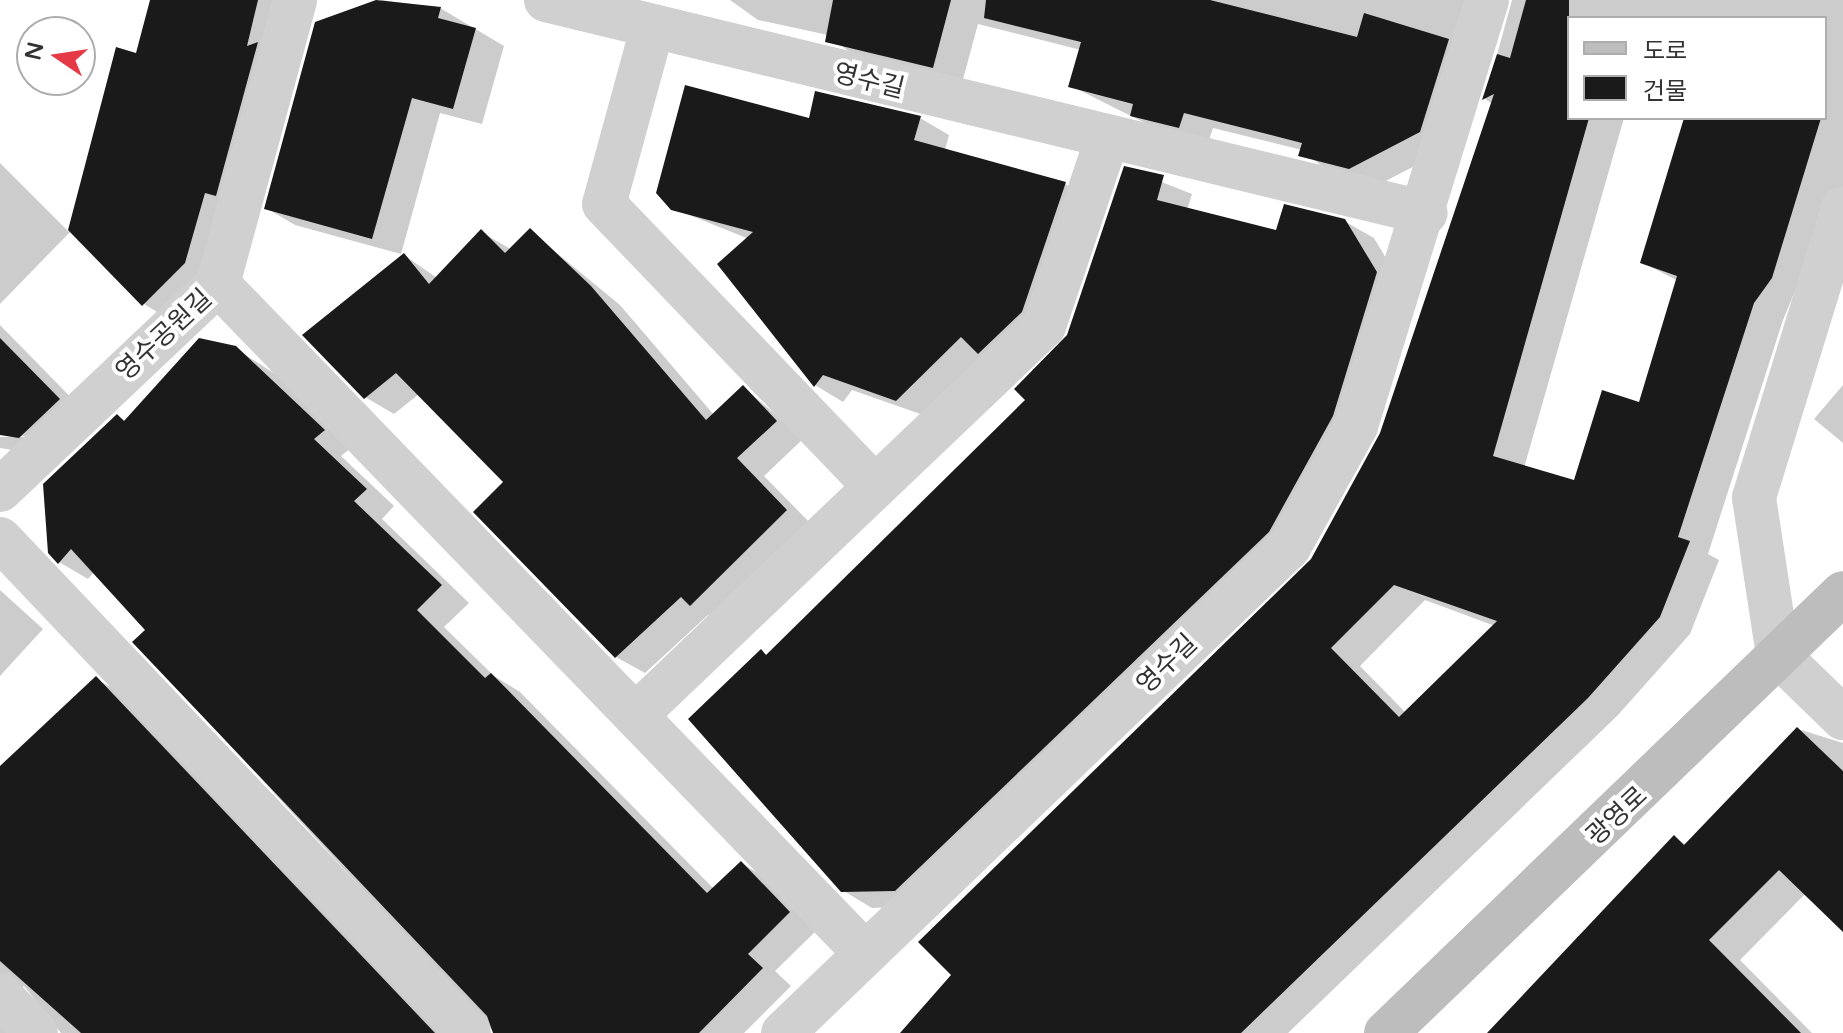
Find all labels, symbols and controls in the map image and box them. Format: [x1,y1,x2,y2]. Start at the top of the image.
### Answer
north arrow [16,16,96,96]
legend [1567,16,1827,120]
text: 도로 [1643,37,1687,66]
text: N [20,40,49,63]
street label: 영수길 [830,57,908,105]
text: 건물 [1643,77,1687,106]
street label: 영수공원길 [110,283,218,387]
street label: 영수길 [1130,628,1204,700]
street label: 광영로 [1580,780,1654,852]

